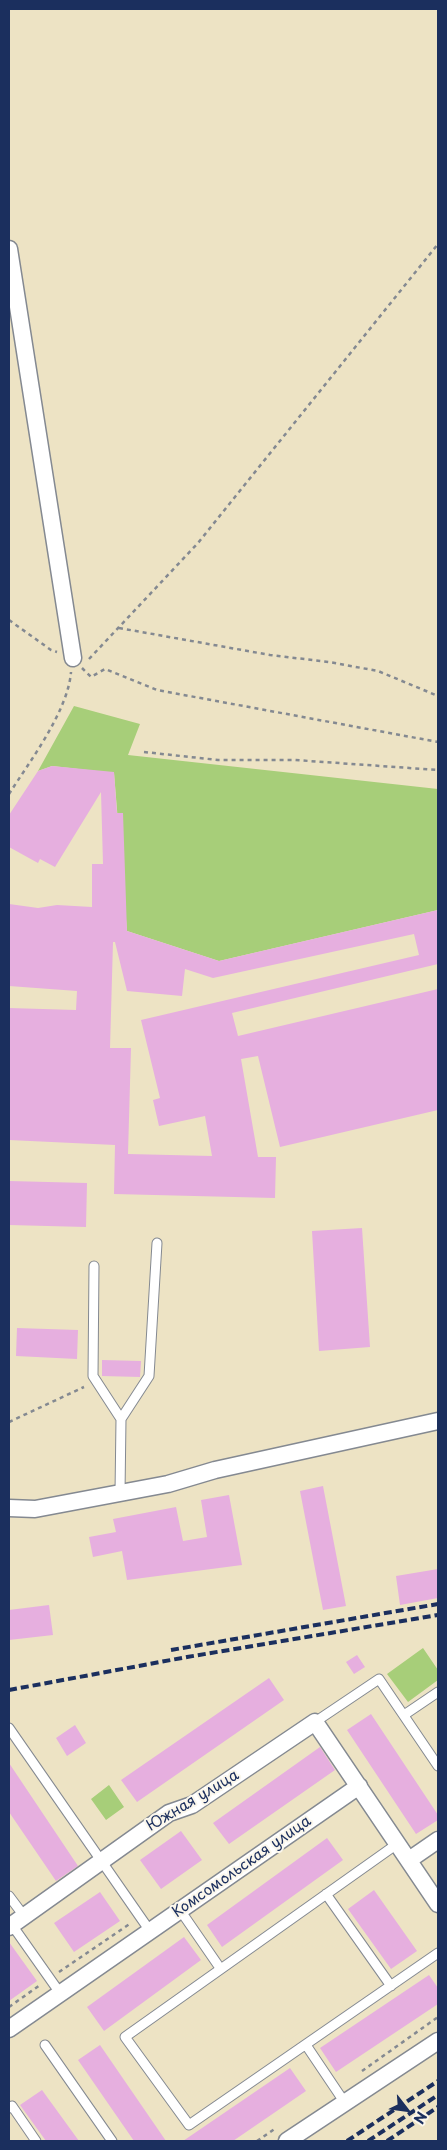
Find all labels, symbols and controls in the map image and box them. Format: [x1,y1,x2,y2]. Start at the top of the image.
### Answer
street label: Южная улица [144,1766,242,1836]
street label: Комсомольская улица [169,1812,315,1922]
north arrow [382,2085,432,2135]
text: N [409,2108,432,2128]

